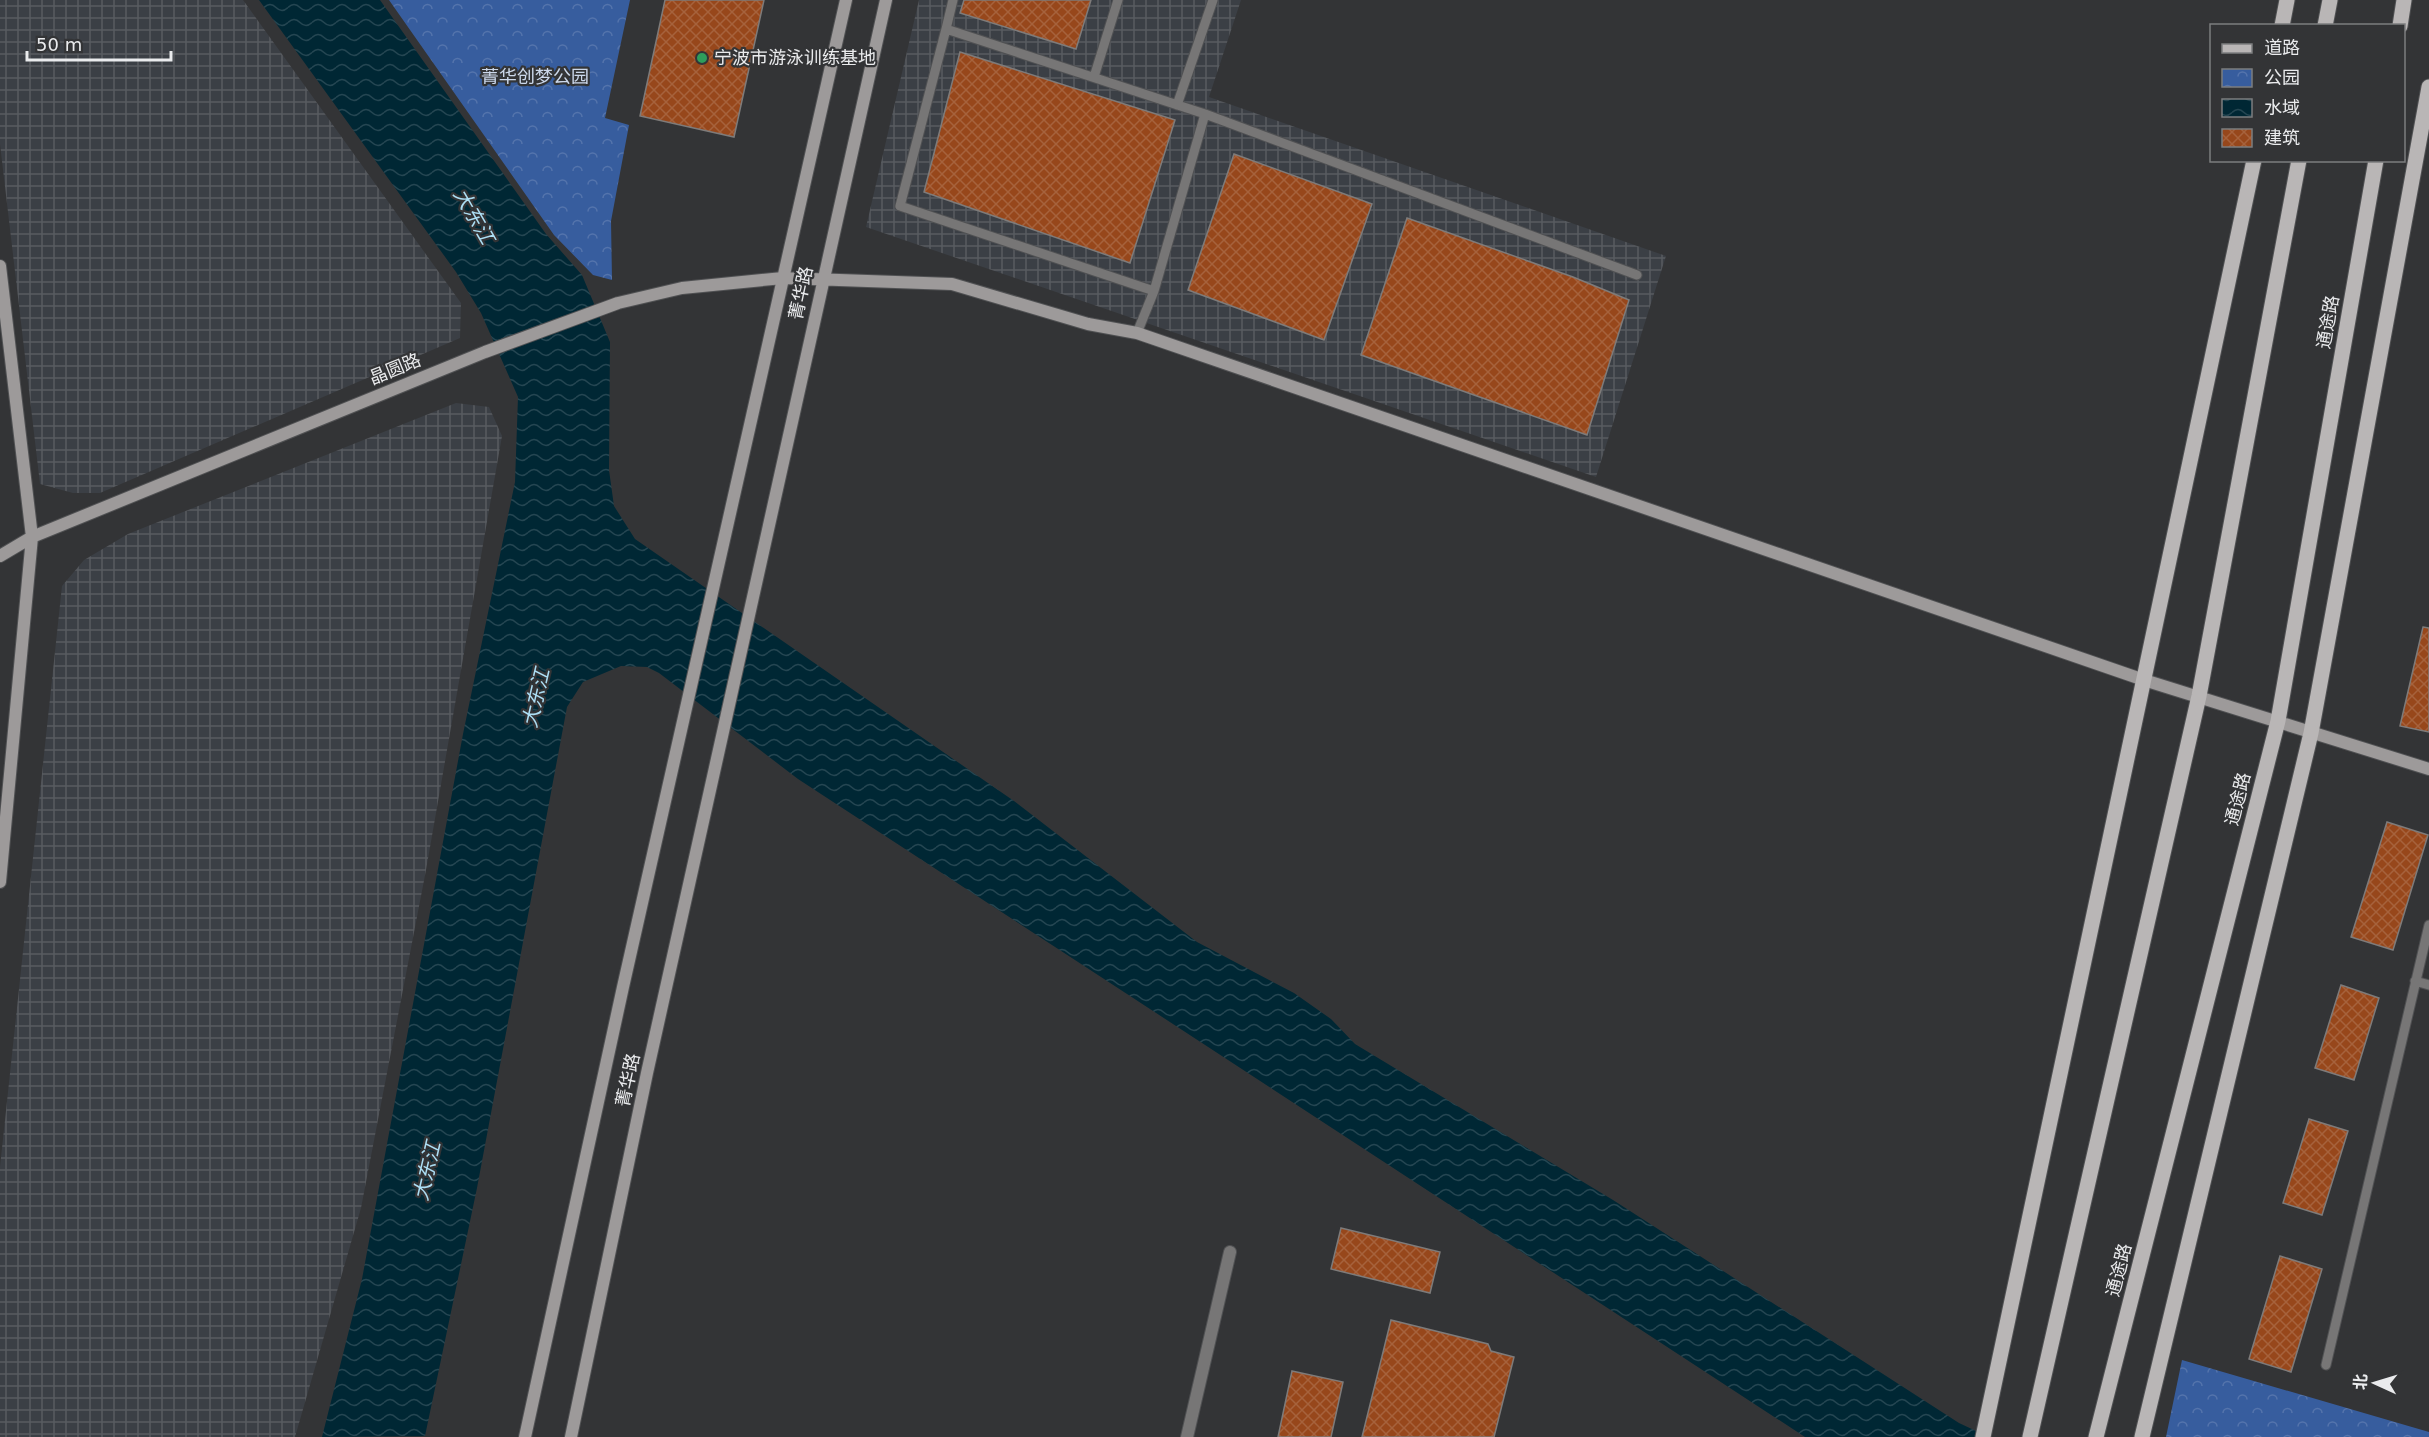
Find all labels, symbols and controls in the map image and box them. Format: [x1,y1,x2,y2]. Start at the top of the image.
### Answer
scale bar [27,24,171,62]
legend [2210,24,2405,162]
text: 50 m [36,34,82,55]
text: 道路 [2264,37,2300,58]
place label: 宁波市游泳训练基地 [714,47,876,68]
marker: 宁波市游泳训练基地 [695,51,709,65]
park label: 菁华创梦公园 [481,66,589,87]
text: 公园 [2264,67,2300,88]
text: 水域 [2264,97,2300,118]
text: 建筑 [2264,127,2300,148]
water label: 大东江 [449,184,500,250]
street label: 菁华路 [785,264,816,321]
street label: 通途路 [2312,294,2343,350]
street label: 晶圆路 [366,349,424,388]
water label: 大东江 [518,664,555,730]
street label: 通途路 [2221,770,2254,828]
street label: 菁华路 [612,1051,643,1108]
water label: 大东江 [409,1137,446,1203]
street label: 通途路 [2102,1241,2135,1299]
north arrow [2345,1353,2405,1413]
text: 北 [2350,1373,2371,1391]

